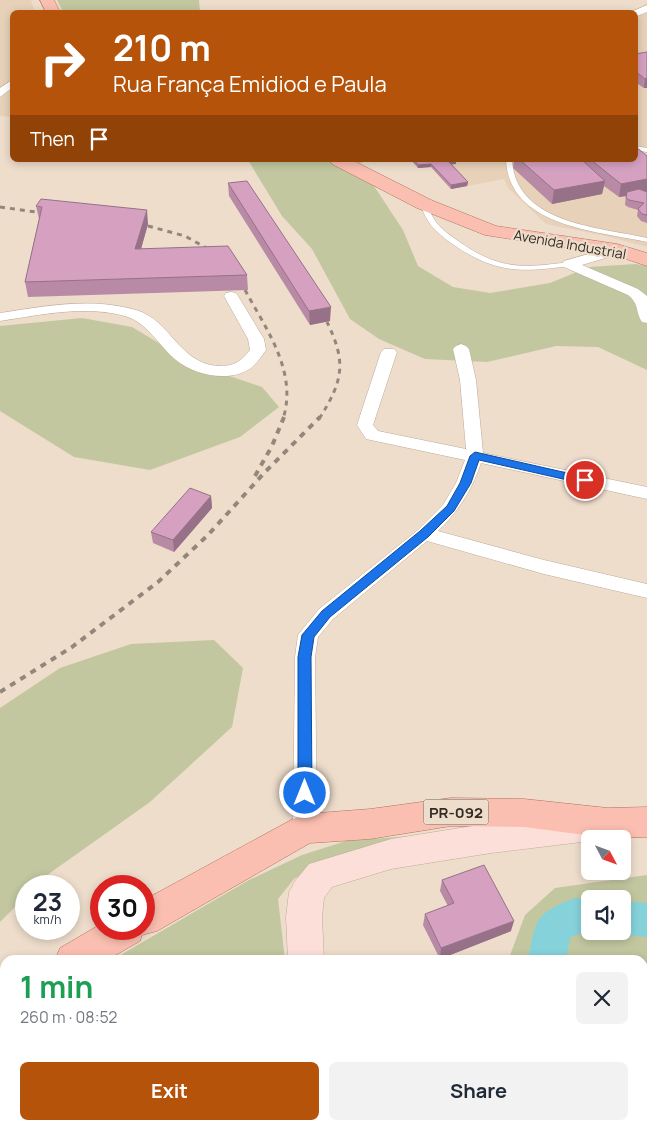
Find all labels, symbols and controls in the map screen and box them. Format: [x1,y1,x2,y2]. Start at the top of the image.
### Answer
text: 210 m [113,24,211,72]
icon: right [30,30,95,95]
text: Rua França Emidiod e Paula [113,69,387,99]
icon: arrive [85,125,113,153]
text: Then [30,126,75,152]
street label: Avenida Industrial [512,225,628,263]
pin [564,459,606,501]
icon: arrive [571,466,599,494]
position arrow [278,766,330,818]
road number: PR-092 [424,800,488,824]
north arrow [581,830,631,880]
map controls [581,830,631,940]
speed limit sign: 30 [90,875,155,940]
text: 23 [33,884,62,919]
button: sound [581,890,631,940]
text: km/h [34,911,61,928]
text: 1 min [20,966,93,1007]
button: close [576,972,628,1024]
text: 260 m · 08:52 [20,1006,117,1028]
button: Exit [20,1062,319,1120]
button: Share [329,1062,628,1120]

